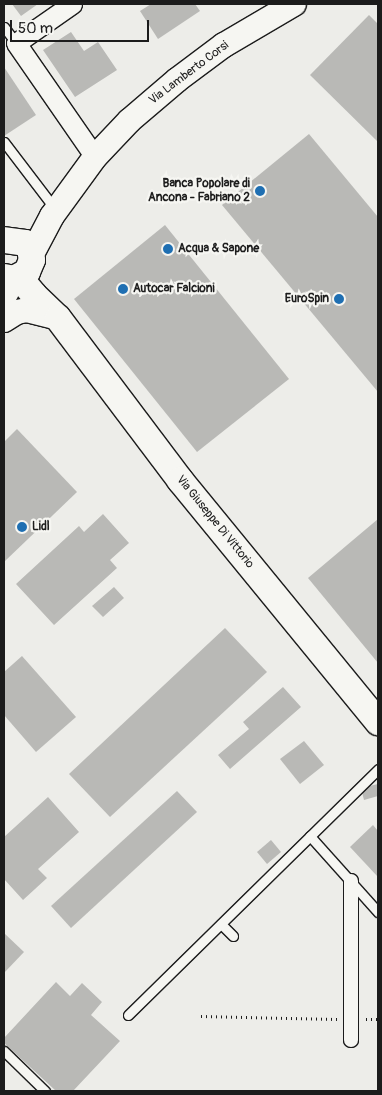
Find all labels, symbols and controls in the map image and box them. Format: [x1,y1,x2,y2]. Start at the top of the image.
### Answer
scale bar [12,10,151,42]
text: 50 m [18,19,53,38]
street label: Via Lamberto Corsi [146,38,232,108]
place label: Banca Popolare di Ancona - Fabriano 2 [148,177,250,205]
marker: Banca Popolare di Ancona - Fabriano 2 [254,185,266,197]
place label: Acqua & Sapone [178,242,259,256]
marker: Acqua & Sapone [162,243,174,255]
place label: Autocar Falcioni [133,282,215,296]
marker: Autocar Falcioni [117,283,129,295]
place label: EuroSpin [285,292,329,306]
marker: EuroSpin [333,293,345,305]
street label: Via Giuseppe Di Vittorio [173,473,257,571]
place label: Lidl [32,520,50,534]
marker: Lidl [16,521,28,533]

